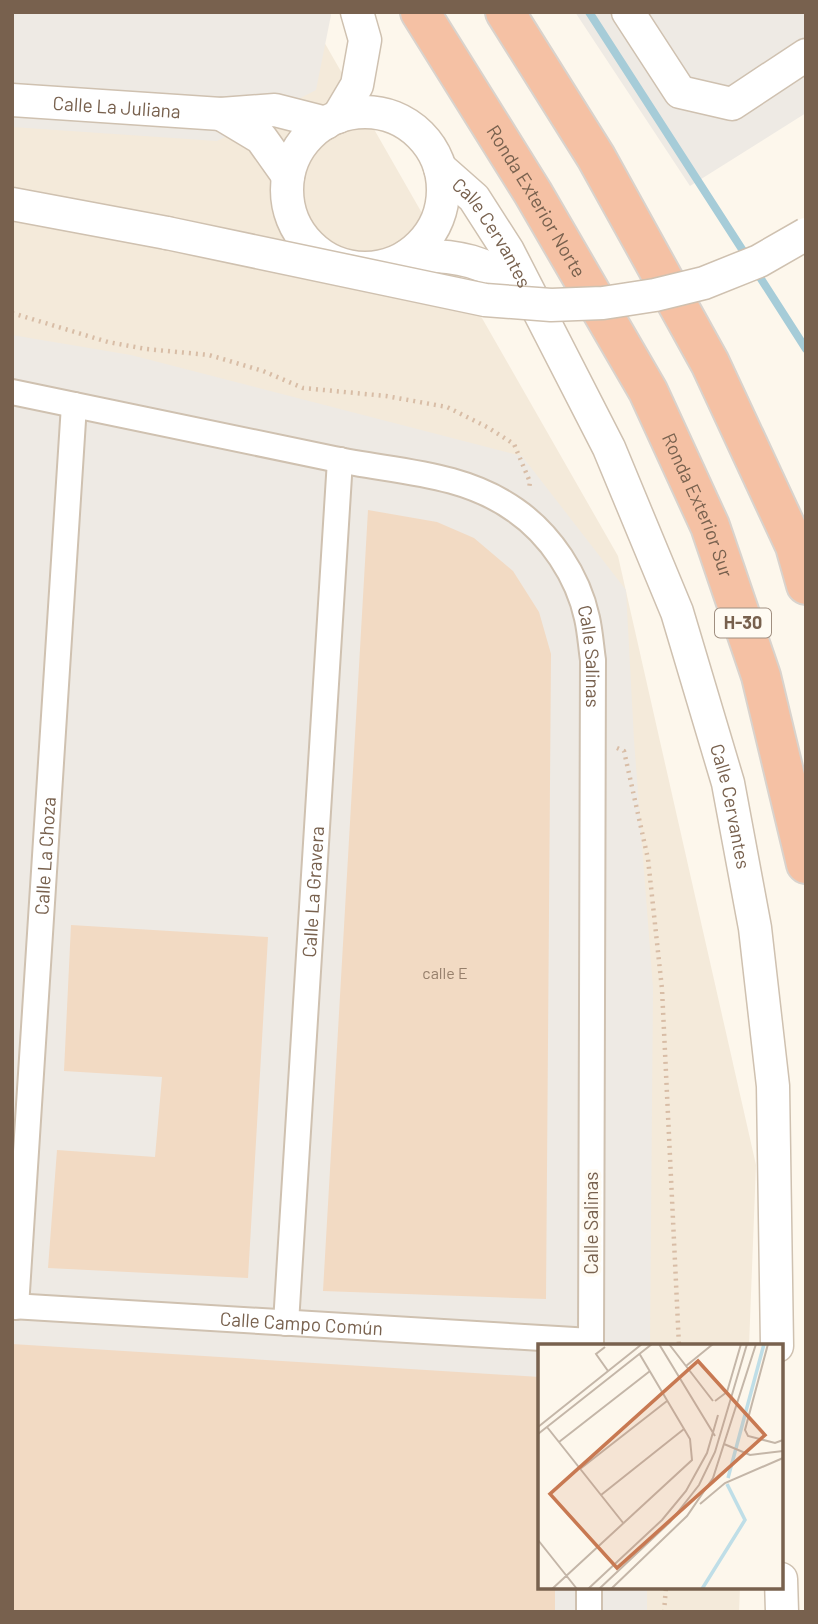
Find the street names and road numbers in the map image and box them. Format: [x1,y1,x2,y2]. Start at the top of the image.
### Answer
street label: Calle La Juliana [52,91,182,122]
street label: Ronda Exterior Norte [482,120,591,281]
street label: Calle Cervantes [448,172,537,291]
street label: Ronda Exterior Sur [658,429,739,580]
street label: Calle Salinas [573,603,605,708]
road number: H-30 [715,608,771,638]
street label: Calle Cervantes [706,741,756,871]
street label: Calle La Choza [29,796,60,916]
street label: Calle La Gravera [297,825,328,958]
street label: Calle Salinas [579,1172,602,1274]
street label: Calle Campo Común [219,1307,384,1339]

